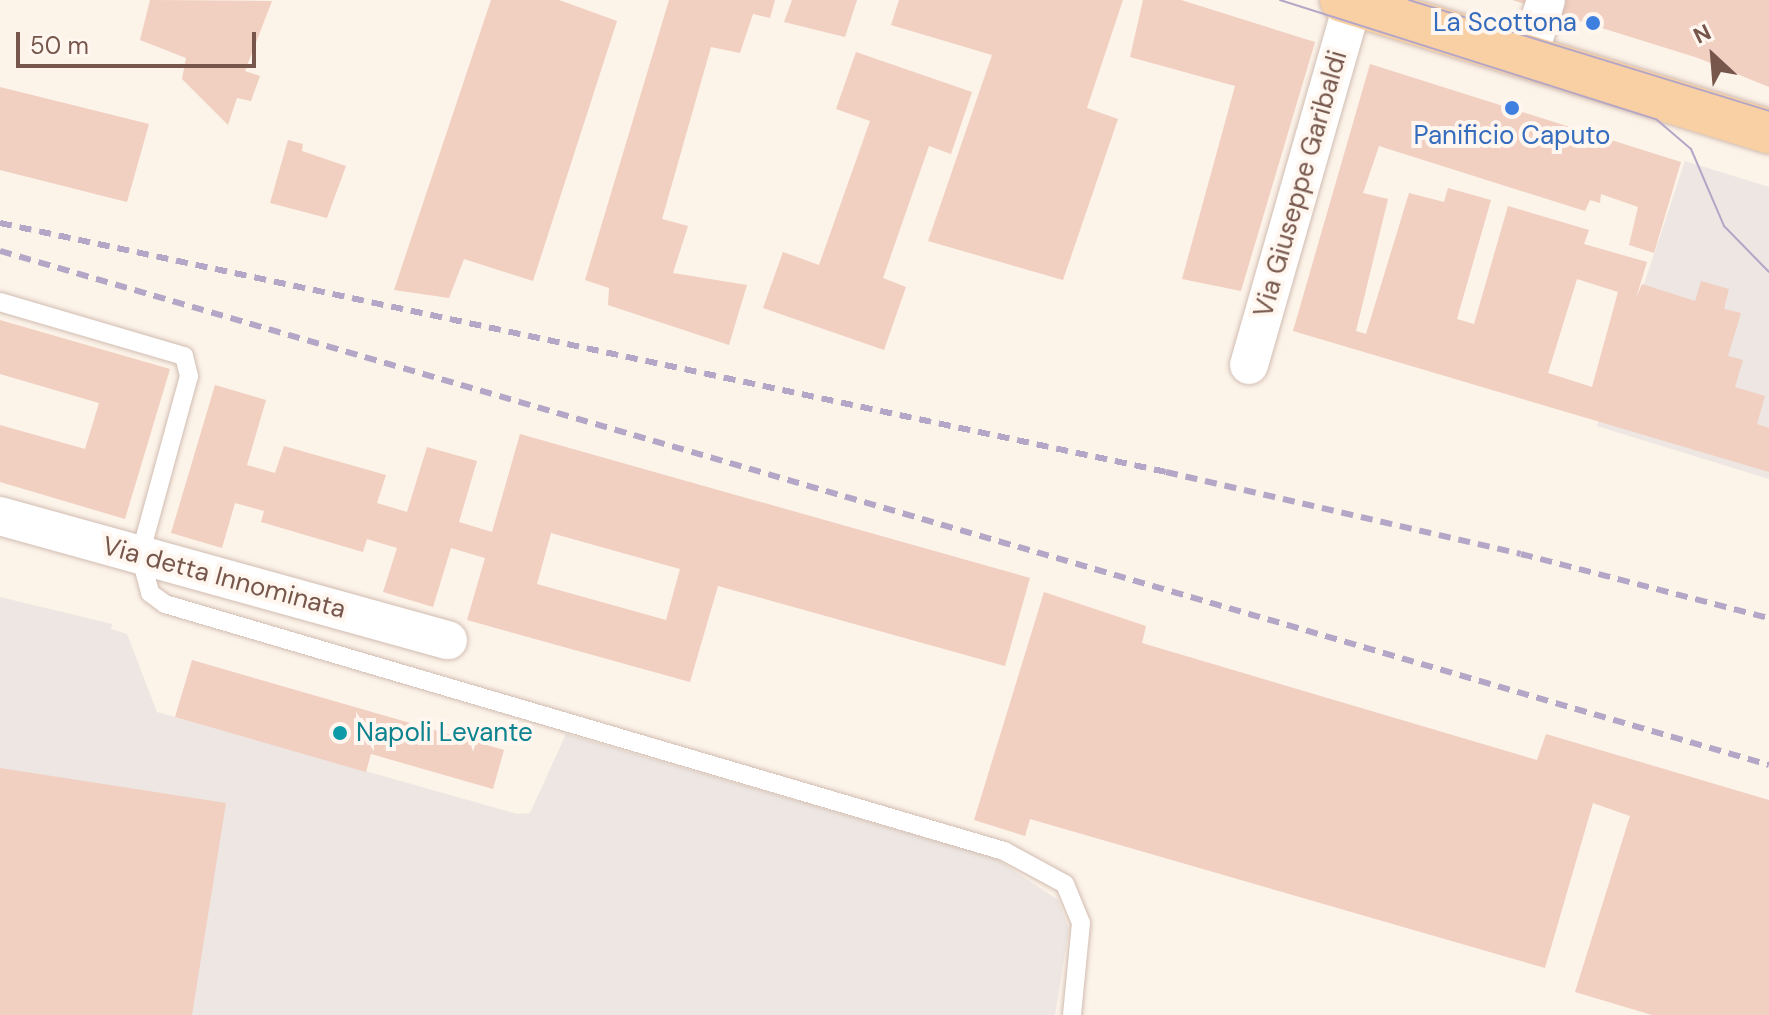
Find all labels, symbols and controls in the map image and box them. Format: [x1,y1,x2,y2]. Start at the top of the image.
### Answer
place label: La Scottona [1433,7,1577,39]
marker: La Scottona [1584,14,1602,32]
scale bar [20,16,260,66]
north arrow [1673,16,1753,96]
text: N [1689,17,1716,51]
text: 50 m [30,30,89,61]
street label: Via Giuseppe Garibaldi [1248,47,1354,321]
marker: Panificio Caputo [1503,99,1521,117]
place label: Panificio Caputo [1413,120,1611,152]
street label: Via detta Innominata [99,531,349,625]
place label: Napoli Levante [356,717,533,749]
marker: Napoli Levante [331,724,349,742]

